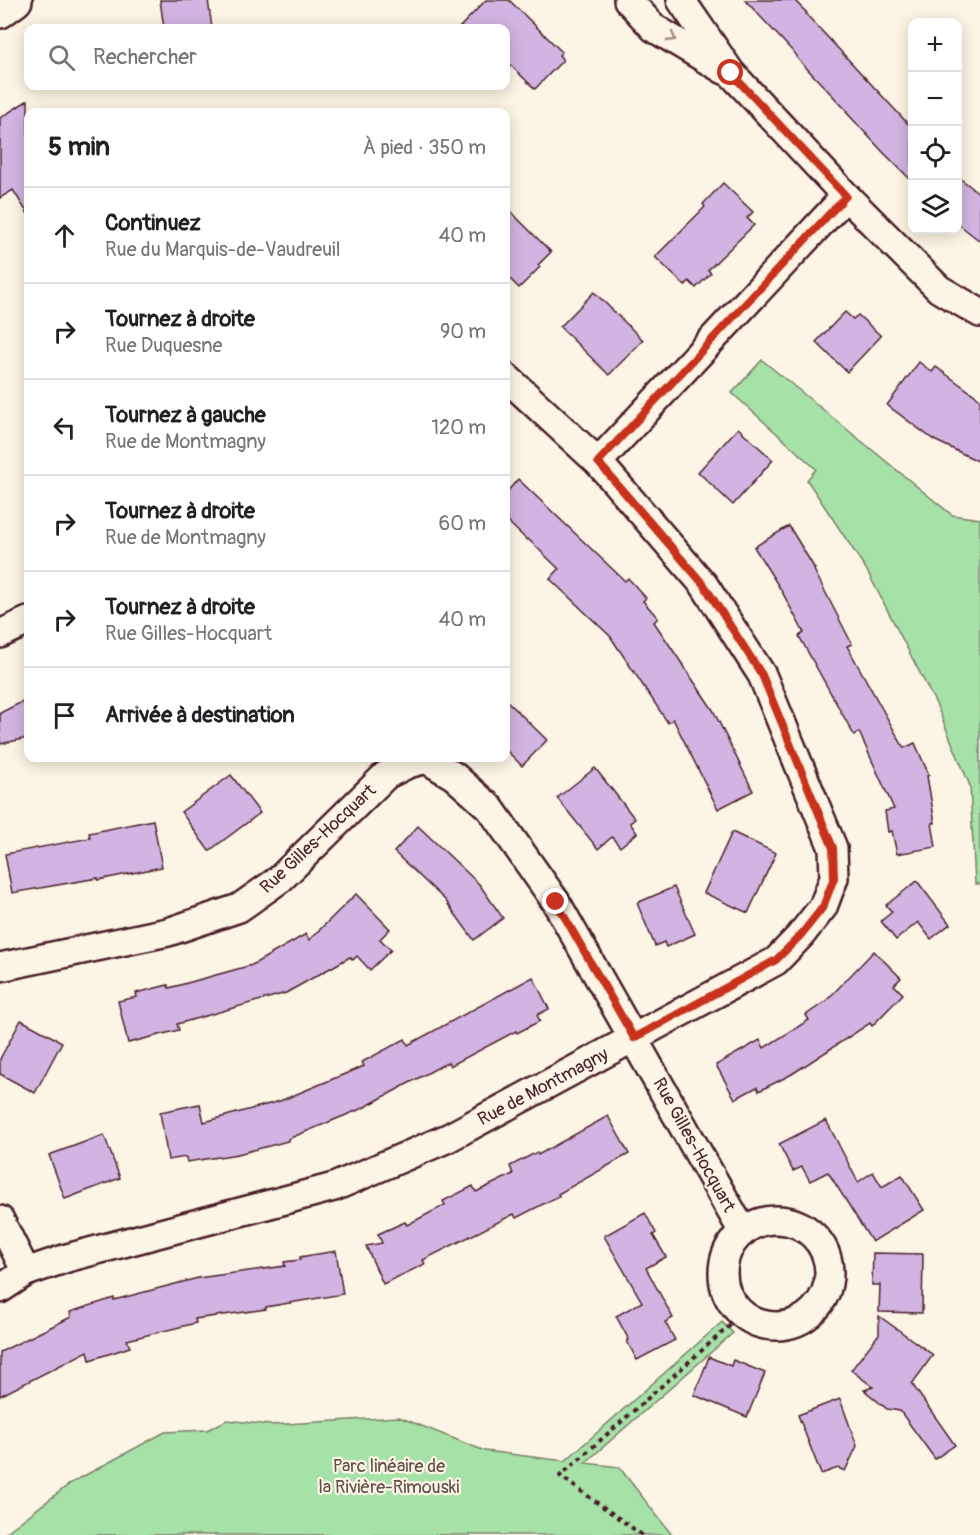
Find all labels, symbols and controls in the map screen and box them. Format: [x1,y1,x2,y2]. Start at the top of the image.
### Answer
map controls [908,18,962,234]
button: + [908,18,962,72]
search box [24,24,510,90]
one-way arrow [666,31,676,43]
icon: search [45,41,78,74]
text: Rechercher [93,43,197,71]
route start [717,59,743,85]
button: − [908,72,962,126]
button: locate [908,126,962,180]
text: 5 min [48,131,110,163]
text: À pied · 350 m [363,135,486,160]
button: layers [908,180,962,234]
text: Continuez [105,209,201,237]
icon: ahead [48,219,81,252]
text: 40 m [439,223,486,248]
text: Rue du Marquis-de-Vaudreuil [105,237,340,262]
text: Tournez à droite [105,305,255,333]
icon: right [48,315,81,348]
text: 90 m [440,319,486,344]
text: Rue Duquesne [105,333,222,358]
text: Tournez à gauche [105,401,266,429]
icon: left [48,411,81,444]
text: 120 m [431,415,486,440]
text: Rue de Montmagny [105,429,266,454]
text: Tournez à droite [105,497,255,525]
icon: right [48,507,81,540]
text: 60 m [439,511,486,536]
text: Rue de Montmagny [105,525,266,550]
text: Tournez à droite [105,593,255,621]
icon: right [48,603,81,636]
text: 40 m [439,607,486,632]
text: Rue Gilles-Hocquart [105,621,272,646]
icon: arrive [48,699,81,732]
text: Arrivée à destination [105,701,295,729]
street label: Rue Gilles-Hocquart [255,779,381,899]
route end [542,888,568,914]
street label: Rue de Montmagny [474,1043,613,1131]
street label: Rue Gilles-Hocquart [648,1074,741,1217]
park label: Parc linéaire de la Rivière-Rimouski [319,1455,459,1499]

